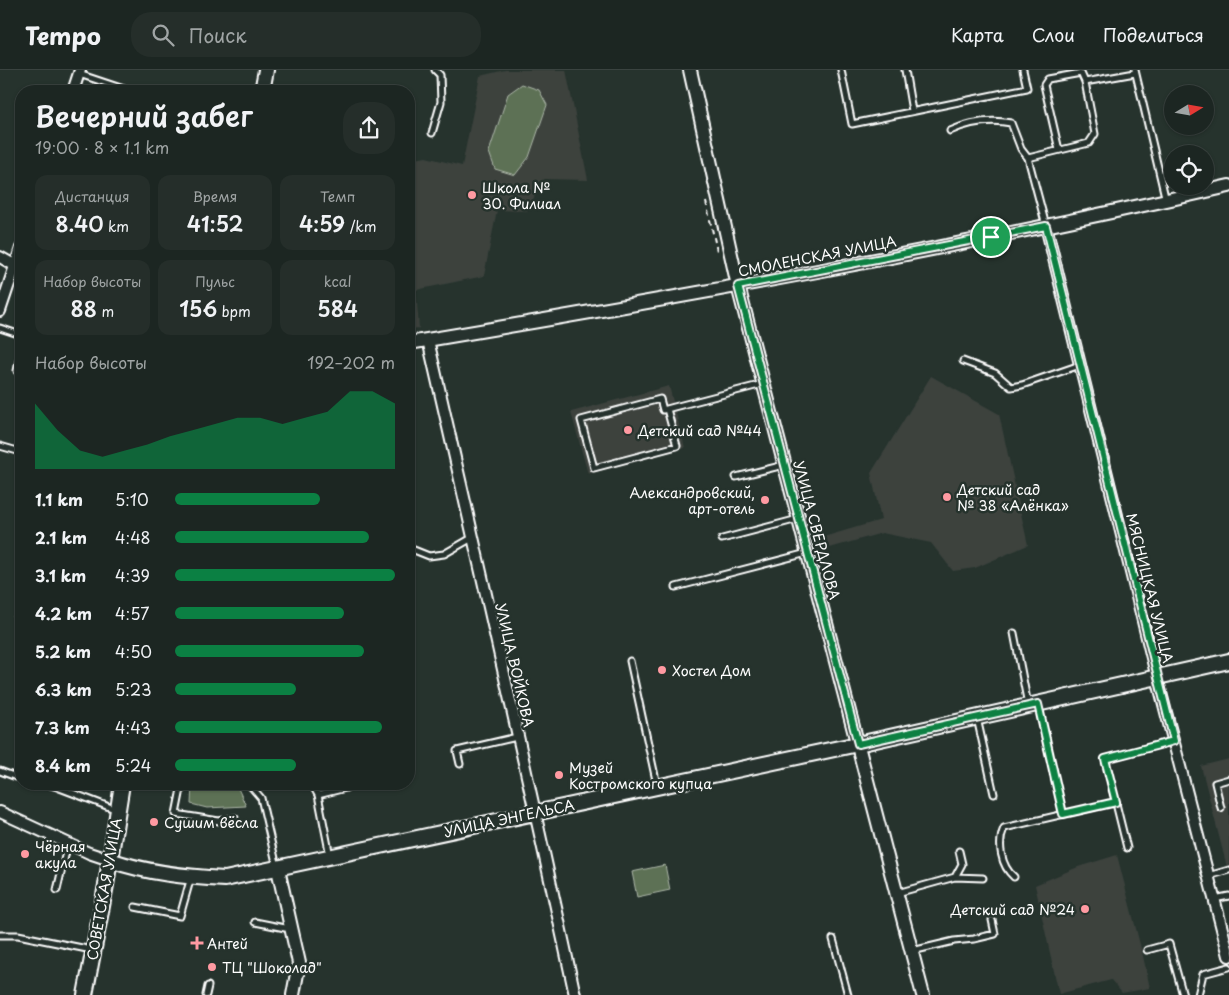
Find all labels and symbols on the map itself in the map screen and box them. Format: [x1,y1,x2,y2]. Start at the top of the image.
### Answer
north arrow [1164,85,1214,135]
place label: Школа № 30. Филиал [482,177,561,214]
marker: Школа № 30. Филиал [466,189,478,201]
pin [970,216,1012,258]
street label: СМОЛЕНСКАЯ УЛИЦА [736,230,898,282]
place label: Детский сад №44 [637,420,762,441]
marker: Детский сад №44 [622,424,634,436]
street label: УЛИЦА СВЕРДЛОВА [788,458,846,602]
place label: Детский сад № 38 «Алёнка» [956,479,1069,516]
place label: Александровский, арт-отель [630,482,755,519]
marker: Детский сад № 38 «Алёнка» [941,491,953,503]
marker: Александровский, арт-отель [759,494,771,506]
street label: МЯСНИЦКАЯ УЛИЦА [1121,511,1179,665]
street label: УЛИЦА ВОЙКОВА [491,601,539,729]
place label: Хостел Дом [672,660,751,681]
marker: Хостел Дом [656,664,668,676]
place label: Музей Костромского купца [569,757,712,794]
marker: Музей Костромского купца [553,769,565,781]
street label: УЛИЦА ЭНГЕЛЬСА [442,794,576,842]
place label: Сушим вёсла [164,812,258,833]
street label: СОВЕТСКАЯ УЛИЦА [81,816,127,962]
marker: Сушим вёсла [148,816,160,828]
place label: Чёрная акула [35,836,86,873]
marker: Чёрная акула [19,848,31,860]
place label: Детский сад №24 [950,899,1075,920]
marker: Детский сад №24 [1079,903,1091,915]
place label: Антей [207,933,248,954]
marker: Антей [191,937,203,949]
place label: ТЦ "Шоколад" [222,957,322,978]
marker: ТЦ "Шоколад" [206,961,218,973]

